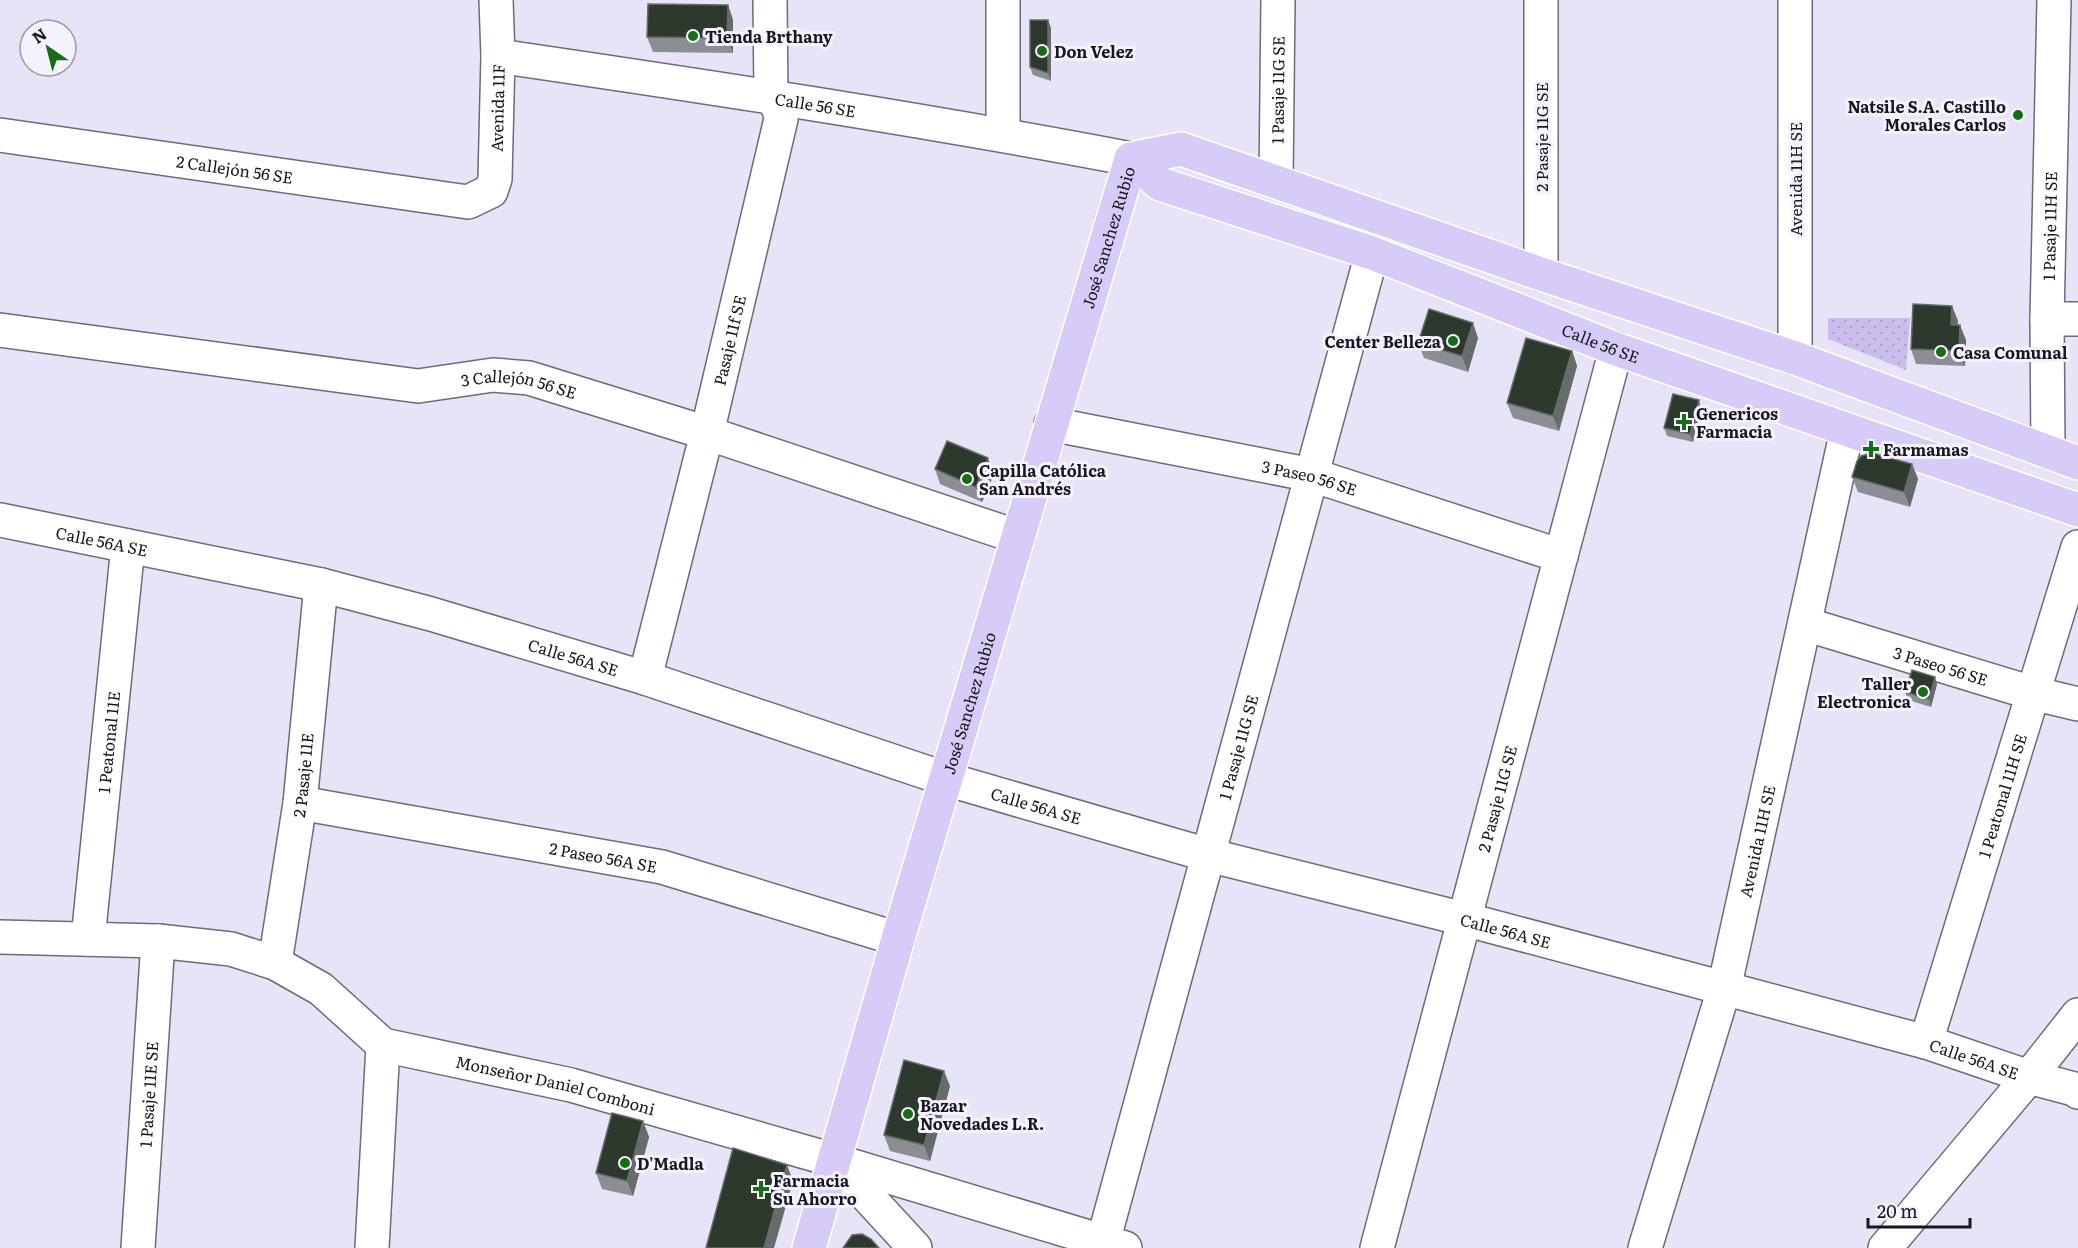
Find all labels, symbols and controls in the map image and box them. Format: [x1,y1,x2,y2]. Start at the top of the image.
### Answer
north arrow [18,18,78,78]
text: N [26,21,51,49]
place label: Tienda Brthany [705,24,833,48]
marker: Tienda Brthany [686,29,700,43]
street label: 1 Pasaje 11G SE [1264,36,1290,144]
place label: Don Velez [1054,39,1134,63]
marker: Don Velez [1035,44,1049,58]
street label: Avenida 11F [484,64,510,152]
street label: 2 Pasaje 11G SE [1529,82,1553,192]
street label: Calle 56 SE [773,86,858,122]
place label: Natsile S.A. Castillo Morales Carlos [1847,94,2006,136]
marker: Natsile S.A. Castillo Morales Carlos [2011,108,2025,122]
street label: Avenida 11H SE [1783,122,1807,236]
street label: 2 Callejón 56 SE [175,148,294,189]
street label: José Sanchez Rubio [1075,163,1140,311]
street label: 1 Pasaje 11H SE [2036,171,2062,281]
street label: Pasaje 11f SE [707,293,751,388]
street label: Calle 56 SE [1558,317,1643,368]
place label: Center Belleza [1324,329,1442,353]
marker: Center Belleza [1446,334,1460,348]
place label: Casa Comunal [1953,340,2068,364]
marker: Casa Comunal [1934,345,1948,359]
street label: 3 Callejón 56 SE [459,363,580,404]
place label: Genericos Farmacia [1696,401,1778,443]
marker: Genericos Farmacia [1677,415,1691,429]
place label: Farmamas [1883,437,1968,461]
marker: Farmamas [1864,442,1878,456]
street label: 3 Paseo 56 SE [1260,453,1360,501]
place label: Capilla Católica San Andrés [979,458,1107,500]
marker: Capilla Católica San Andrés [960,472,974,486]
street label: Calle 56A SE [54,520,150,562]
street label: José Sanchez Rubio [936,629,1001,777]
street label: Calle 56A SE [525,632,622,681]
street label: 3 Paseo 56 SE [1891,640,1991,691]
place label: Taller Electronica [1817,671,1912,713]
marker: Taller Electronica [1916,685,1930,699]
street label: 1 Peatonal 11E [91,690,125,794]
street label: 1 Pasaje 11G SE [1212,692,1263,802]
street label: 1 Peatonal 11H SE [1971,730,2032,860]
street label: 2 Pasaje 11E [286,732,319,819]
street label: 2 Pasaje 11G SE [1471,743,1522,855]
street label: Calle 56A SE [988,781,1084,830]
street label: Avenida 11H SE [1732,783,1781,900]
street label: 2 Paseo 56A SE [548,835,659,878]
street label: Calle 56A SE [1458,907,1554,954]
street label: Calle 56A SE [1926,1032,2022,1085]
street label: 1 Pasaje 11E SE [133,1041,163,1148]
street label: Monseñor Daniel Comboni [453,1049,658,1121]
place label: Bazar Novedades L.R. [920,1093,1044,1135]
marker: Bazar Novedades L.R. [901,1107,915,1121]
place label: D'Madla [637,1151,704,1175]
marker: D'Madla [618,1156,632,1170]
place label: Farmacia Su Ahorro [773,1168,857,1210]
marker: Farmacia Su Ahorro [754,1182,768,1196]
scale bar [1868,1191,1970,1229]
text: 20 m [1877,1197,1918,1224]

